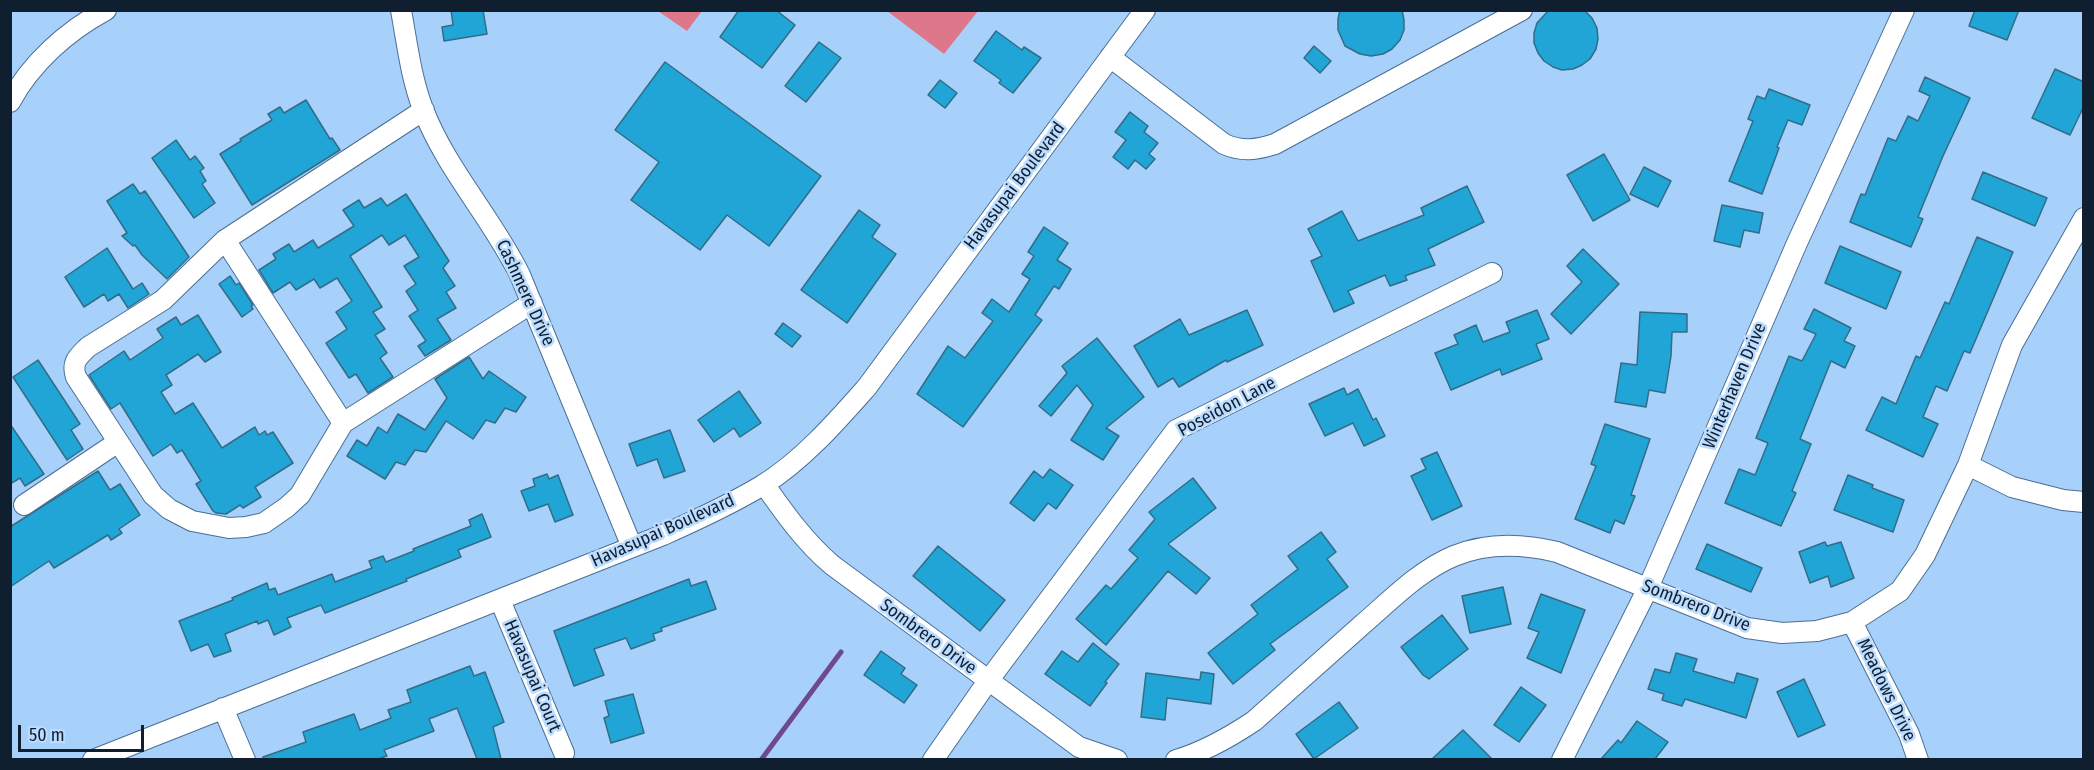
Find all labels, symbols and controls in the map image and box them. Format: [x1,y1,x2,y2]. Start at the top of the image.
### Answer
street label: Havasupai Boulevard [960,118,1070,254]
street label: Cashmere Drive [491,237,559,349]
street label: Winterhaven Drive [1699,320,1771,452]
street label: Poseidon Lane [1175,372,1279,442]
street label: Havasupai Boulevard [588,490,738,572]
street label: Sombrero Drive [1639,575,1753,637]
street label: Sombrero Drive [876,595,980,679]
street label: Havasupai Court [499,617,565,735]
street label: Meadows Drive [1852,635,1920,745]
scale bar [21,713,147,751]
text: 50 m [29,724,65,746]

